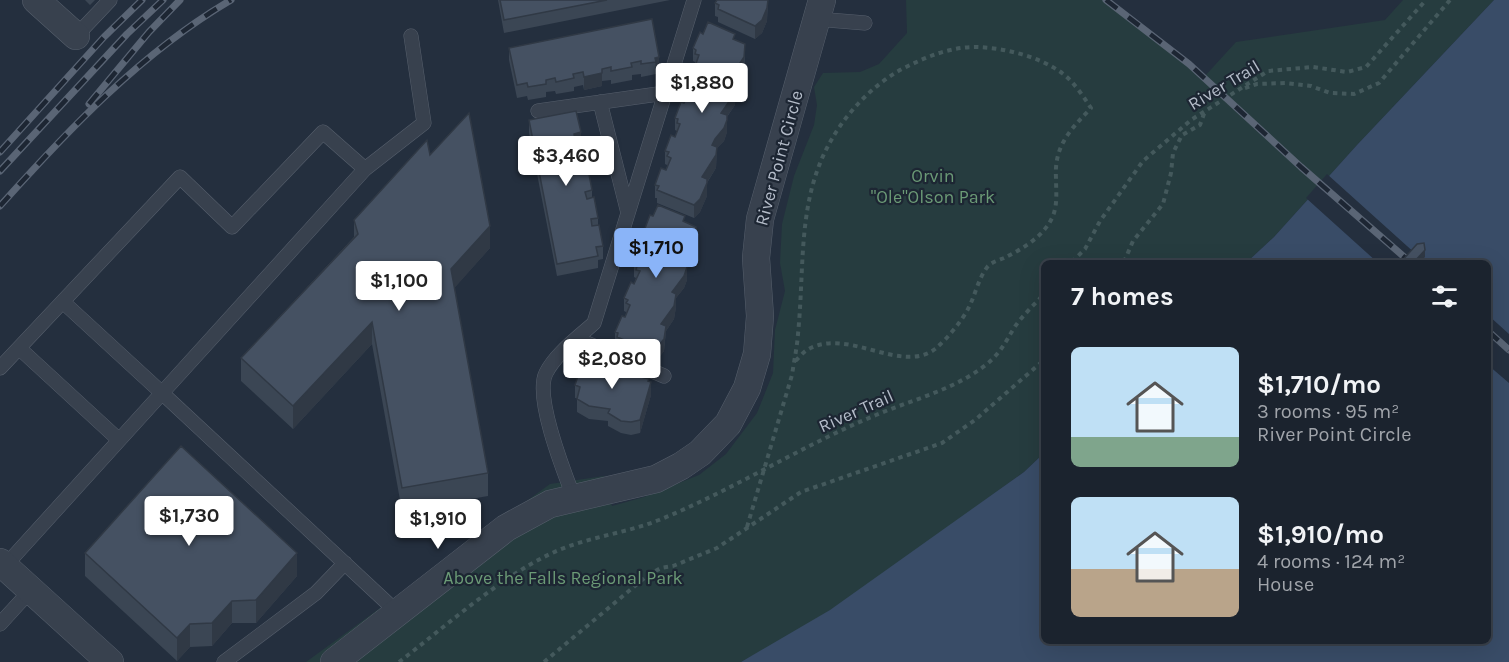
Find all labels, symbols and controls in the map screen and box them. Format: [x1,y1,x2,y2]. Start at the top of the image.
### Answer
street label: River Trail [1184,55,1264,115]
pin: $1,880 [653,63,751,114]
text: $1,880 [670,71,734,94]
street label: River Point Circle [750,88,808,228]
pin: $3,460 [517,136,615,187]
text: $3,460 [532,144,600,167]
park label: Orvin "Ole"Olson Park [871,165,995,208]
pin: $1,710 [607,228,705,279]
text: $1,710 [628,236,684,259]
pin: $1,100 [350,261,448,312]
text: $1,100 [370,269,428,292]
icon: filters [1428,280,1461,313]
text: 7 homes [1071,281,1174,312]
pin: $2,080 [563,339,661,390]
text: $2,080 [577,347,647,370]
text: $1,710/mo [1257,369,1381,400]
icon: home [1119,371,1191,443]
street label: River Trail [815,385,897,437]
text: 3 rooms · 95 m² [1257,400,1399,423]
text: River Point Circle [1257,423,1411,446]
pin: $1,730 [140,496,238,547]
pin: $1,910 [389,499,487,550]
text: $1,730 [158,504,220,527]
text: $1,910 [409,507,467,530]
text: $1,910/mo [1257,519,1384,550]
icon: home [1119,521,1191,593]
text: 4 rooms · 124 m² [1257,550,1405,573]
park label: Above the Falls Regional Park [443,567,683,589]
text: House [1257,573,1314,596]

